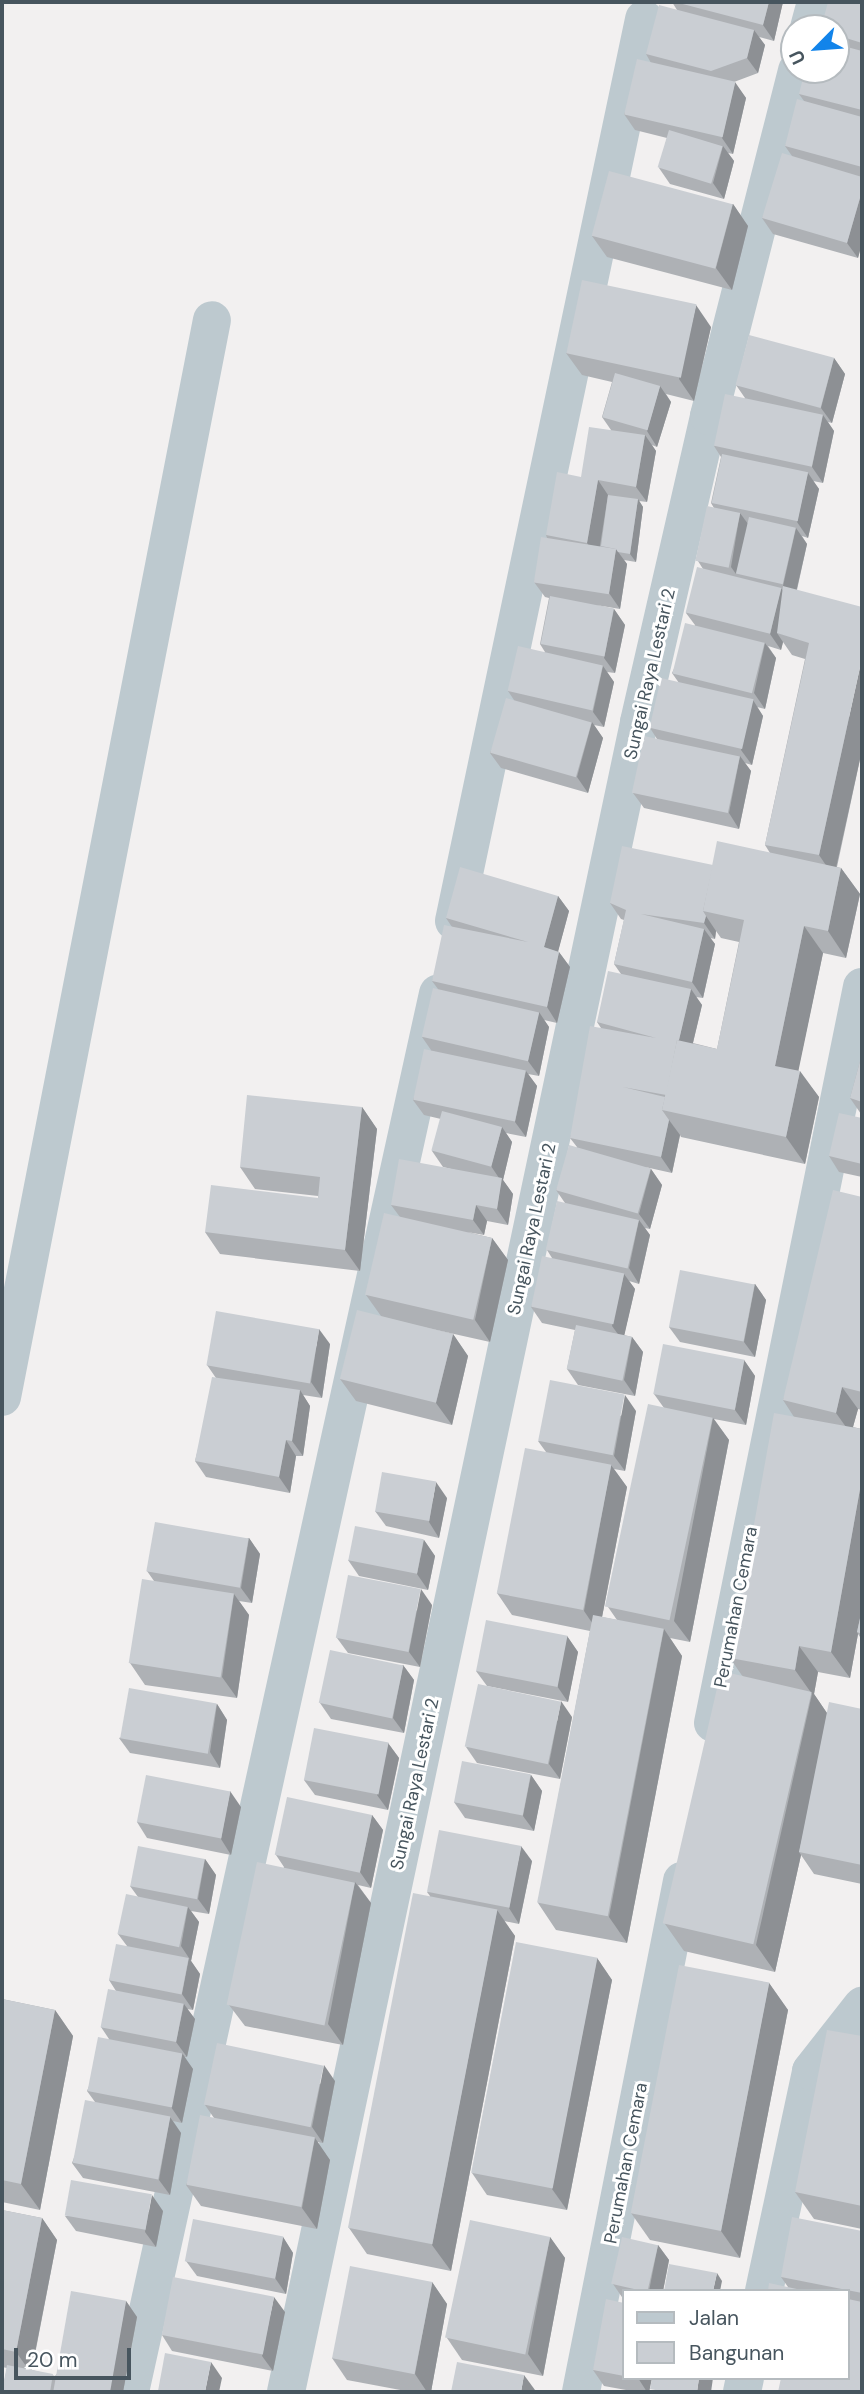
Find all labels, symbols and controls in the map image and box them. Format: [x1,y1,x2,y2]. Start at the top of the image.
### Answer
north arrow [780,14,850,84]
text: U [783,46,811,68]
street label: Sungai Raya Lestari 2 [620,586,680,762]
street label: Sungai Raya Lestari 2 [503,1141,561,1317]
street label: Perumahan Cemara [710,1525,762,1689]
street label: Sungai Raya Lestari 2 [386,1696,444,1872]
street label: Perumahan Cemara [600,2081,652,2245]
legend [622,2289,850,2380]
text: Jalan [689,2304,739,2332]
scale bar [18,2334,135,2378]
text: Bangunan [689,2339,784,2367]
text: 20 m [27,2346,78,2374]

